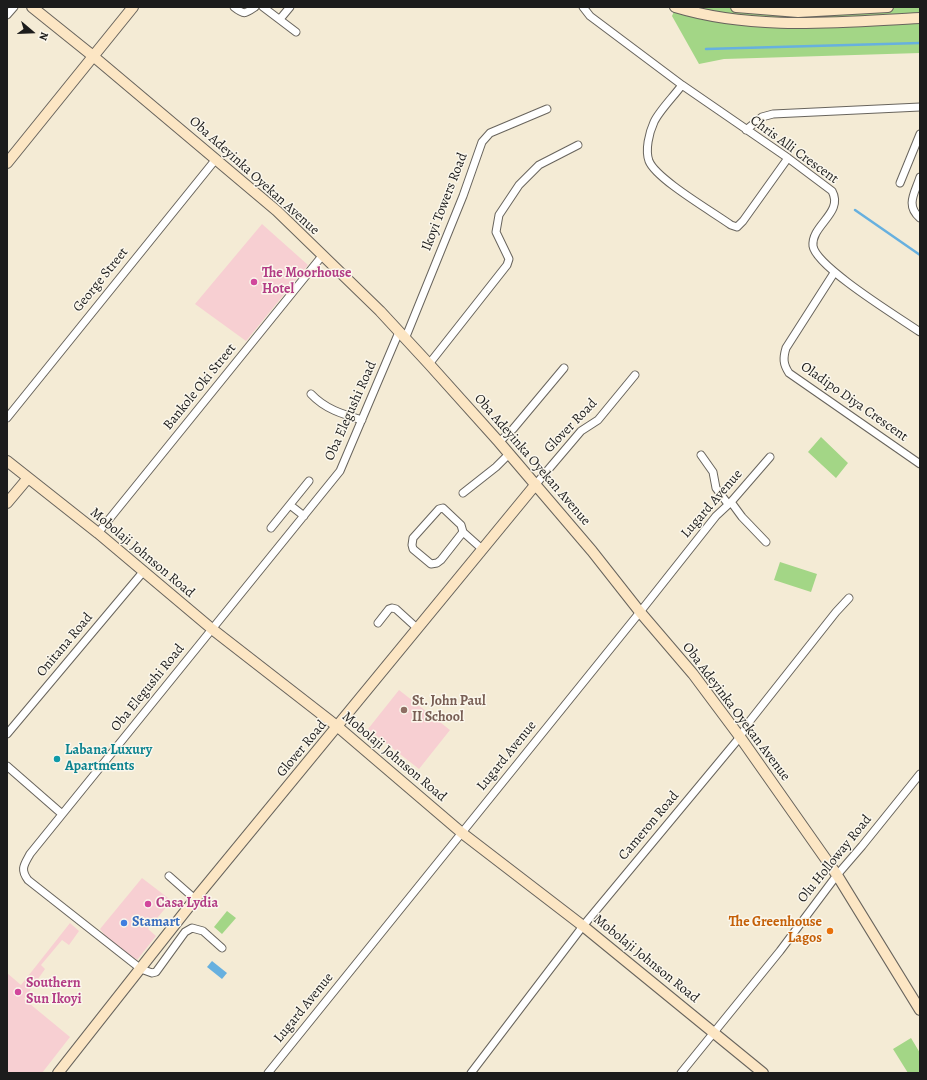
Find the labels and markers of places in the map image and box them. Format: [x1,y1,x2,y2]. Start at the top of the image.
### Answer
place label: The Moorhouse Hotel [262,266,352,298]
marker: The Moorhouse Hotel [249,277,259,287]
place label: St. John Paul II School [412,694,486,726]
marker: St. John Paul II School [399,705,409,715]
place label: Labana Luxury Apartments [65,743,152,776]
marker: Labana Luxury Apartments [52,754,62,764]
place label: Casa Lydia [156,896,218,912]
marker: Casa Lydia [143,899,153,909]
place label: Stamart [132,915,180,931]
place label: The Greenhouse Lagos [729,915,822,948]
marker: Stamart [119,918,129,928]
marker: The Greenhouse Lagos [825,926,835,936]
place label: Southern Sun Ikoyi [26,976,81,1008]
marker: Southern Sun Ikoyi [13,987,23,997]

